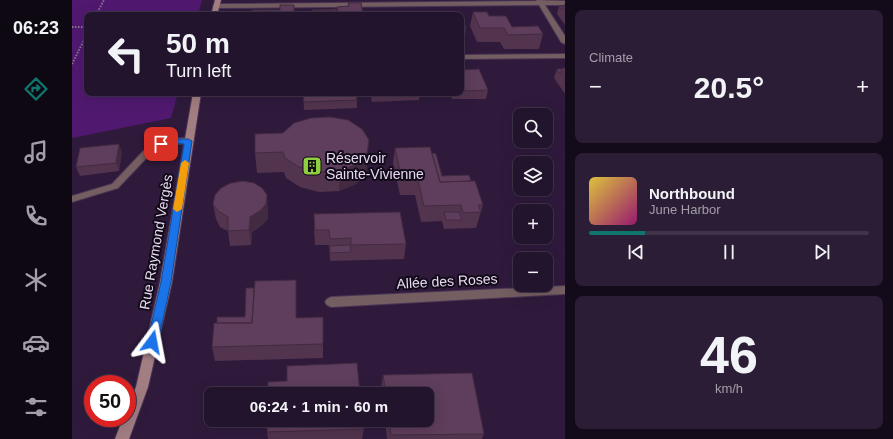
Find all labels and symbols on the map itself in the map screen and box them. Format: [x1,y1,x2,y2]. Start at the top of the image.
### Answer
pin [144,127,178,161]
place label: Réservoir Sainte-Vivienne [326,150,424,182]
building icon: Réservoir Sainte-Vivienne [301,155,323,177]
street label: Rue Raymond Vergès [136,173,176,311]
street label: Allée des Roses [396,270,498,292]
position arrow [131,321,173,363]
speed limit sign: 50 [84,375,136,427]

